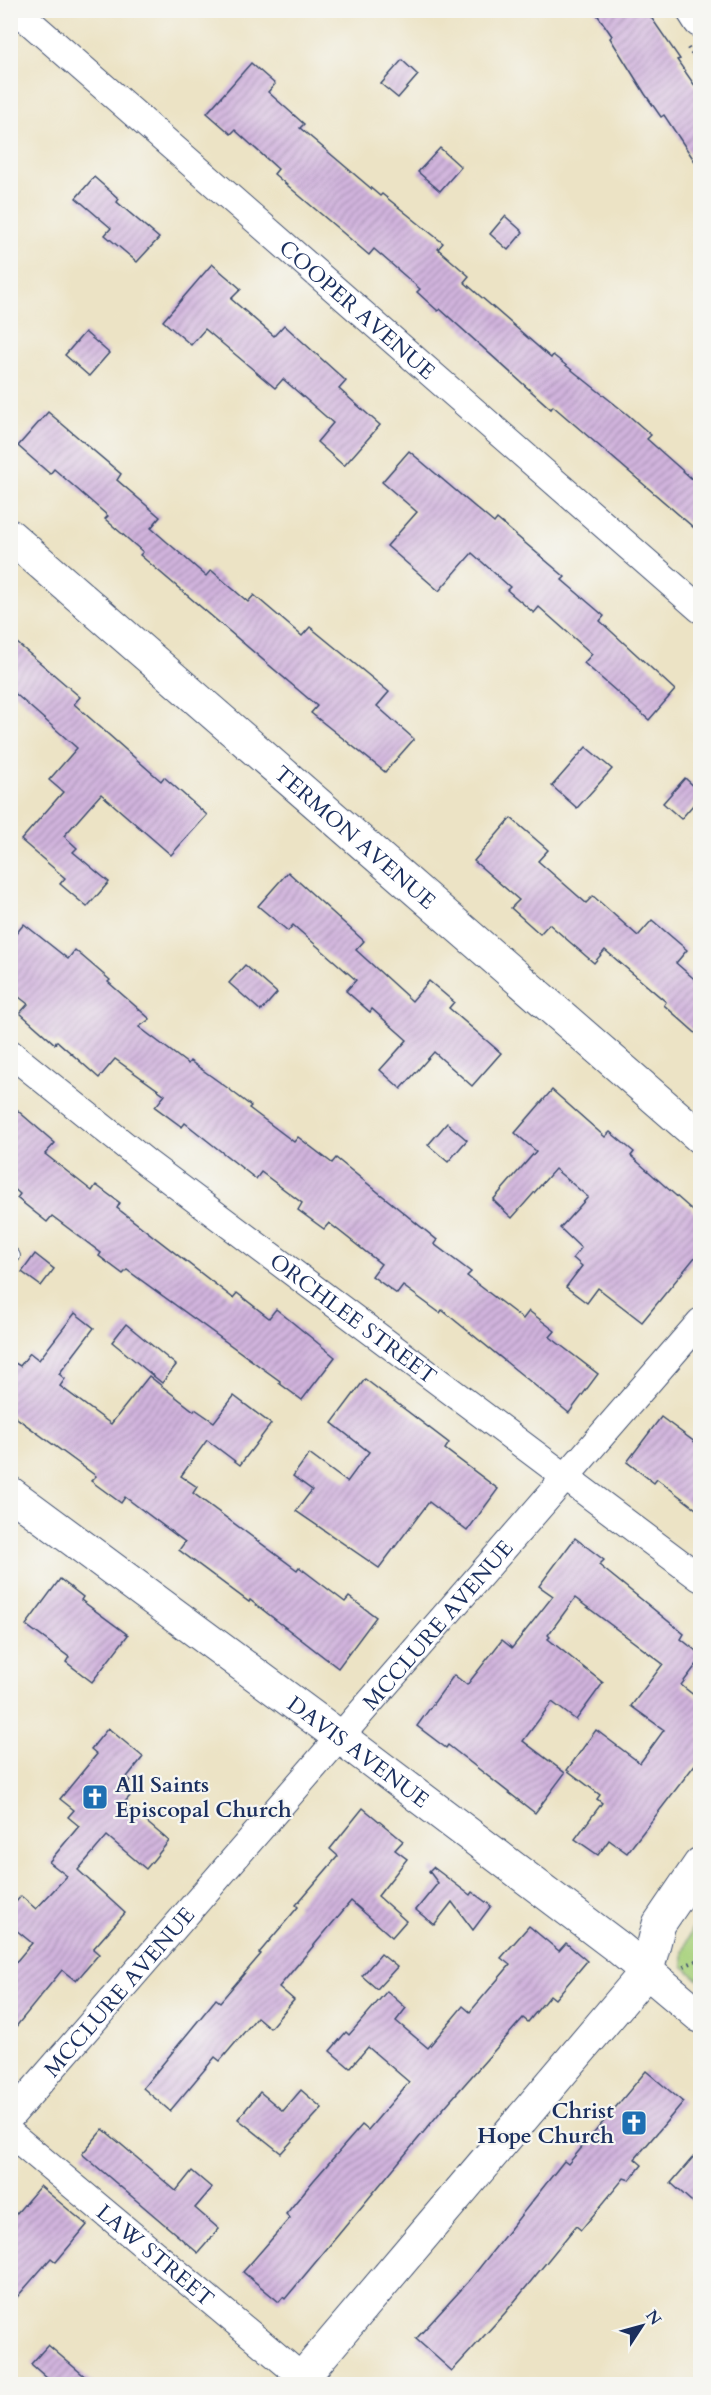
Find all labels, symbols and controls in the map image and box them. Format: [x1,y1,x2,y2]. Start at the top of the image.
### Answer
street label: COOPER AVENUE [272,233,441,386]
street label: TERMON AVENUE [268,759,442,916]
street label: ORCHLEE STREET [263,1246,443,1391]
street label: MCCLURE AVENUE [356,1534,520,1717]
street label: DAVIS AVENUE [281,1689,435,1815]
place label: All Saints Episcopal Church [115,1770,292,1825]
church icon: All Saints Episcopal Church [80,1782,110,1812]
street label: MCCLURE AVENUE [37,1901,202,2084]
place label: Christ Hope Church [477,2096,614,2151]
church icon: Christ Hope Church [619,2108,649,2138]
street label: LAW STREET [90,2198,220,2314]
north arrow [612,2296,672,2356]
text: N [640,2306,666,2330]

